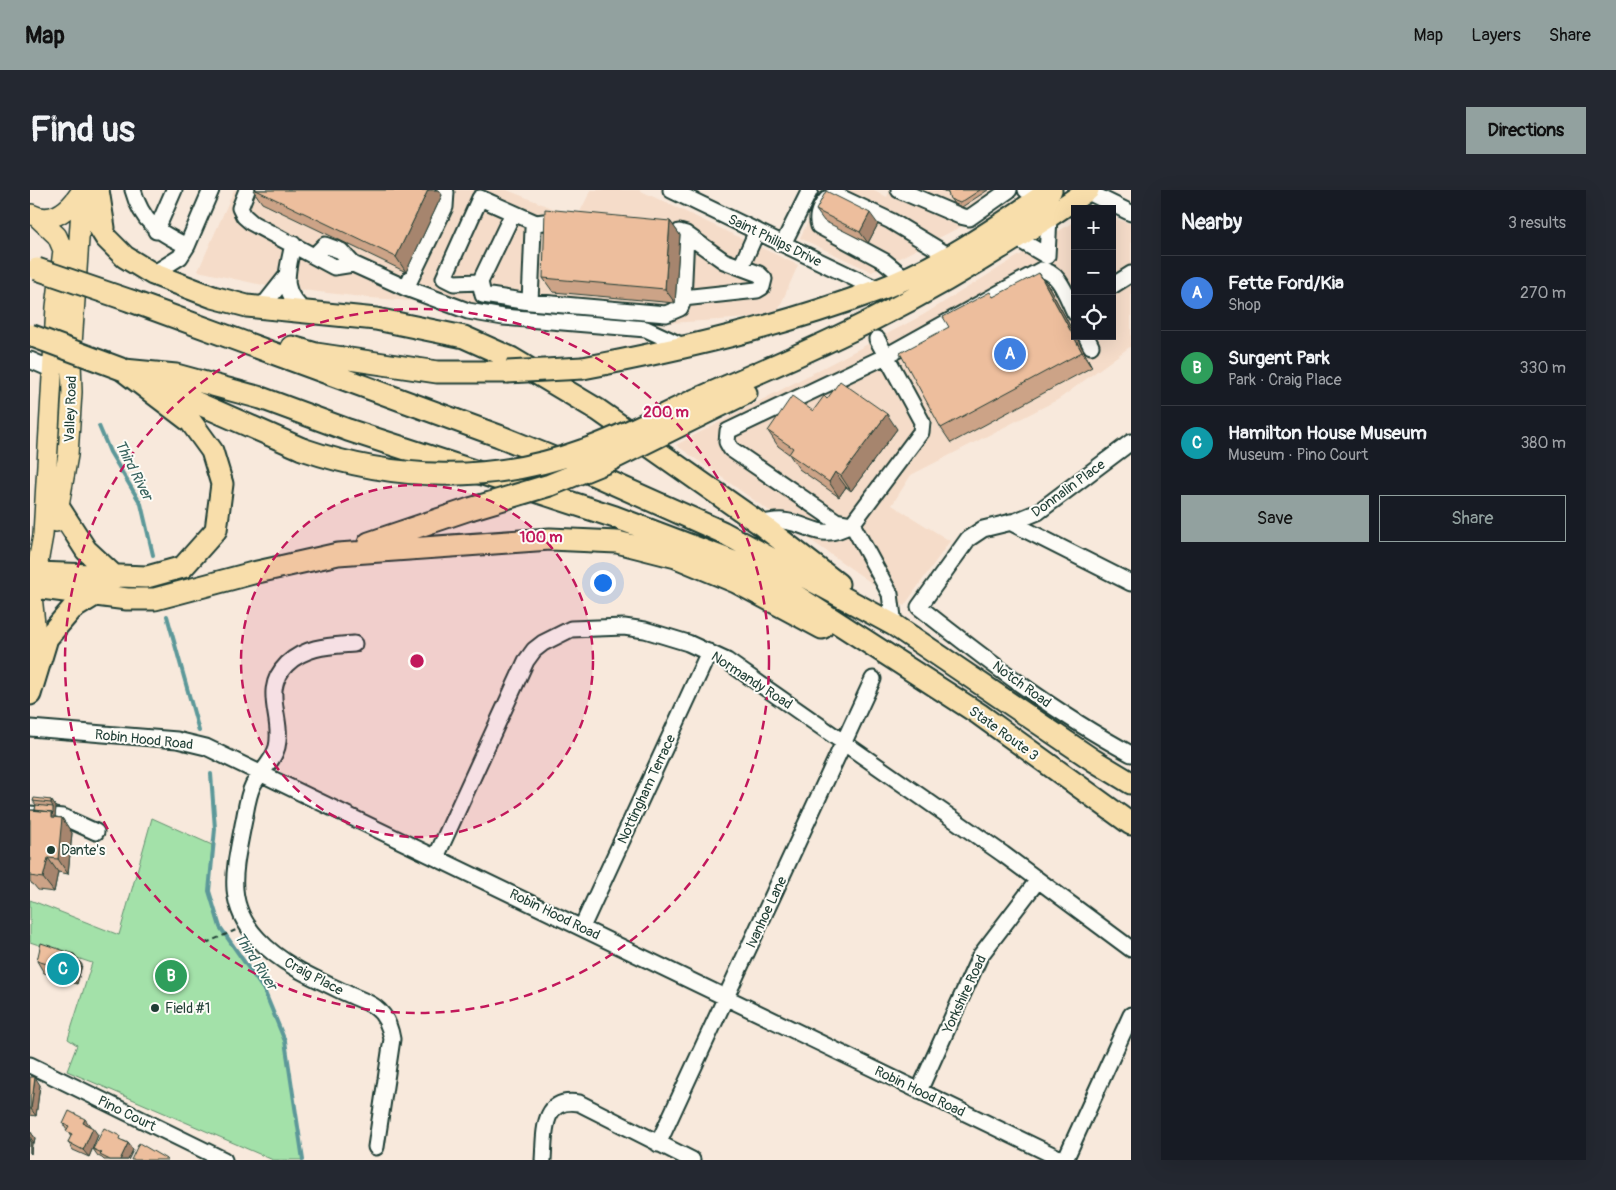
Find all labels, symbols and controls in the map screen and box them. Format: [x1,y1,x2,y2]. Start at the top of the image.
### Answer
text: Map [25,21,65,50]
text: Map [1414,24,1443,47]
text: Layers [1471,24,1521,47]
text: Share [1549,24,1591,47]
button: Directions [1466,107,1586,154]
text: Find us [30,108,135,152]
map controls [1071,205,1116,340]
button: + [1071,205,1116,250]
text: Nearby [1181,209,1242,236]
street label: Saint Philips Drive [725,210,824,270]
text: 3 results [1508,213,1566,233]
button: − [1071,250,1116,295]
text: Fette Ford/Kia [1228,271,1344,295]
text: A [1192,283,1202,303]
text: 270 m [1520,283,1566,303]
button: locate [1071,295,1116,340]
text: Shop [1228,295,1261,315]
pin: A [994,335,1026,373]
text: Surgent Park [1228,346,1330,370]
text: B [1192,358,1202,378]
text: 330 m [1520,358,1566,378]
text: Park · Craig Place [1228,370,1342,390]
street label: Valley Road [61,375,80,443]
text: 200 m [643,403,689,422]
text: Hamilton House Museum [1228,421,1427,445]
text: C [1192,433,1202,453]
text: 380 m [1520,433,1566,453]
water label: Third River [110,437,158,505]
text: Museum · Pino Court [1228,445,1368,465]
street label: Donnalin Place [1028,456,1108,521]
button: Save [1181,495,1369,542]
button: Share [1379,495,1566,542]
text: 100 m [520,528,562,547]
your location [590,570,616,596]
street label: Normandy Road [708,648,796,713]
centre of rings [408,652,426,670]
street label: Notch Road [989,657,1054,711]
street label: State Route 3 [966,703,1042,764]
street label: Robin Hood Road [94,726,194,753]
street label: Nottingham Terrace [614,732,679,847]
place label: Dante's [61,842,106,859]
marker: Dante's [45,844,57,856]
street label: Ivanhoe Lane [742,874,790,951]
street label: Robin Hood Road [507,885,603,944]
water label: Third River [230,929,282,995]
pin: C [47,950,79,988]
street label: Yorkshire Road [939,952,990,1037]
street label: Craig Place [281,954,346,999]
pin: B [155,957,187,995]
place label: Field #1 [165,1000,210,1017]
marker: Field #1 [149,1002,161,1014]
street label: Robin Hood Road [872,1062,968,1121]
street label: Pino Court [95,1092,159,1135]

